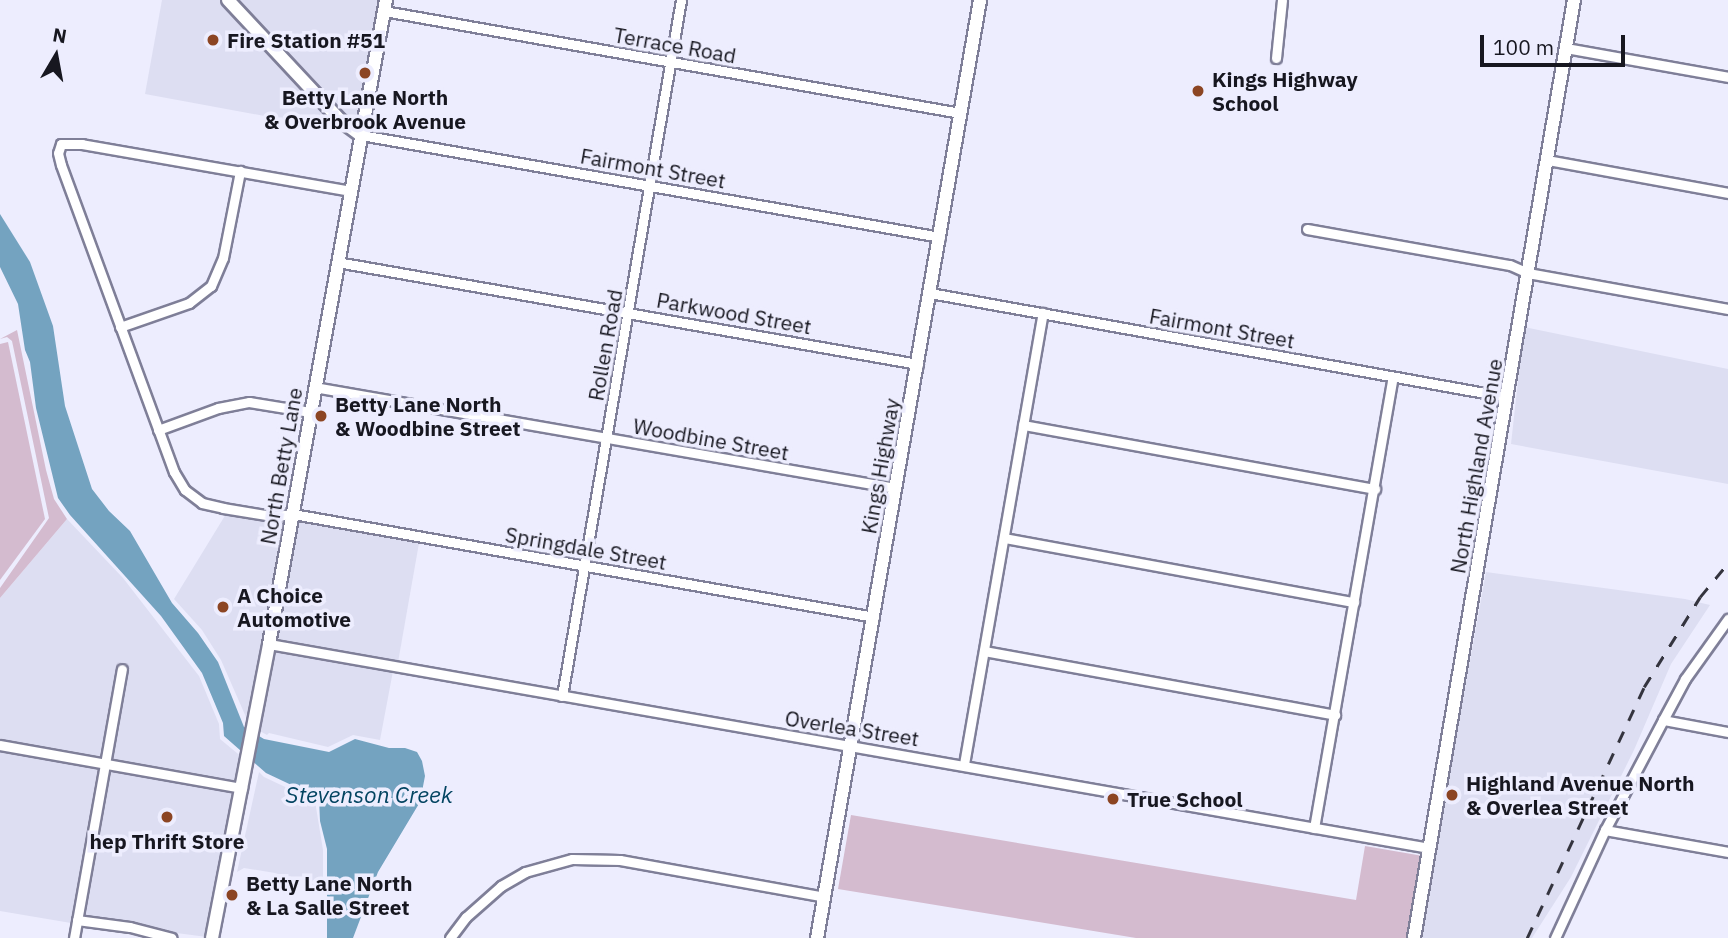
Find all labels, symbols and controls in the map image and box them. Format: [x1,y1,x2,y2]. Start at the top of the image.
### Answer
north arrow [21,21,91,91]
scale bar [1483,21,1628,65]
text: N [51,22,69,48]
street label: Terrace Road [612,22,738,68]
place label: Fire Station #51 [227,27,385,53]
marker: Fire Station #51 [205,32,221,48]
text: 100 m [1493,33,1554,61]
marker: Betty Lane North & Overbrook Avenue [357,65,373,81]
place label: Kings Highway School [1212,66,1358,116]
marker: Kings Highway School [1190,83,1206,99]
place label: Betty Lane North & Overbrook Avenue [264,84,466,134]
street label: Fairmont Street [578,143,728,193]
street label: Rollen Road [583,287,627,403]
street label: Parkwood Street [655,287,813,339]
street label: Fairmont Street [1147,303,1297,353]
street label: North Highland Avenue [1445,357,1507,575]
street label: North Betty Lane [255,385,307,547]
place label: Betty Lane North & Woodbine Street [335,391,521,441]
street label: Kings Highway [856,396,904,536]
marker: Betty Lane North & Woodbine Street [313,408,329,424]
street label: Woodbine Street [631,413,791,465]
street label: Springdale Street [503,521,669,575]
place label: A Choice Automotive [237,582,351,632]
marker: A Choice Automotive [215,599,231,615]
street label: Overlea Street [783,705,921,751]
place label: Highland Avenue North & Overlea Street [1466,770,1695,820]
water label: Stevenson Creek [285,780,453,808]
place label: True School [1127,786,1243,812]
marker: Highland Avenue North & Overlea Street [1444,787,1460,803]
marker: True School [1105,791,1121,807]
marker: hep Thrift Store [159,809,175,825]
place label: hep Thrift Store [90,828,244,854]
place label: Betty Lane North & La Salle Street [246,870,413,920]
marker: Betty Lane North & La Salle Street [224,887,240,903]

